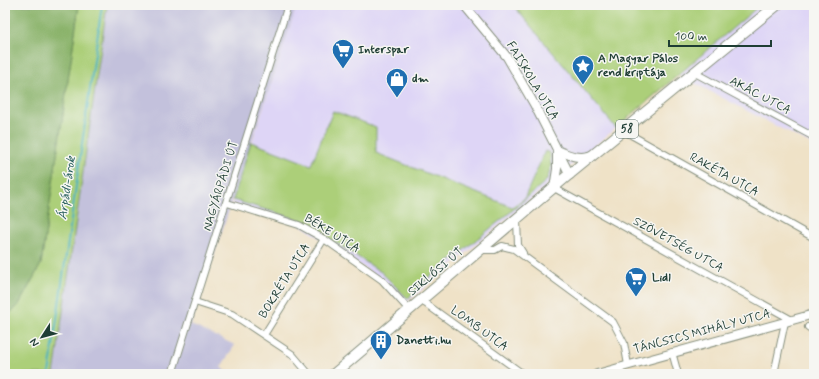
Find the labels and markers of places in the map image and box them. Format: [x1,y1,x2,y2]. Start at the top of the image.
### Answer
supermarket icon: Interspar [330,37,356,70]
place label: Interspar [358,42,409,58]
place label: A Magyar Pálos rend kriptája [598,51,679,81]
place icon: A Magyar Pálos rend kriptája [570,53,596,86]
shop icon: dm [384,66,410,99]
place label: dm [412,71,429,87]
supermarket icon: Lidl [623,265,649,298]
place label: Lidl [652,270,671,286]
building icon: Danetti.hu [368,328,394,361]
place label: Danetti.hu [396,333,451,349]

